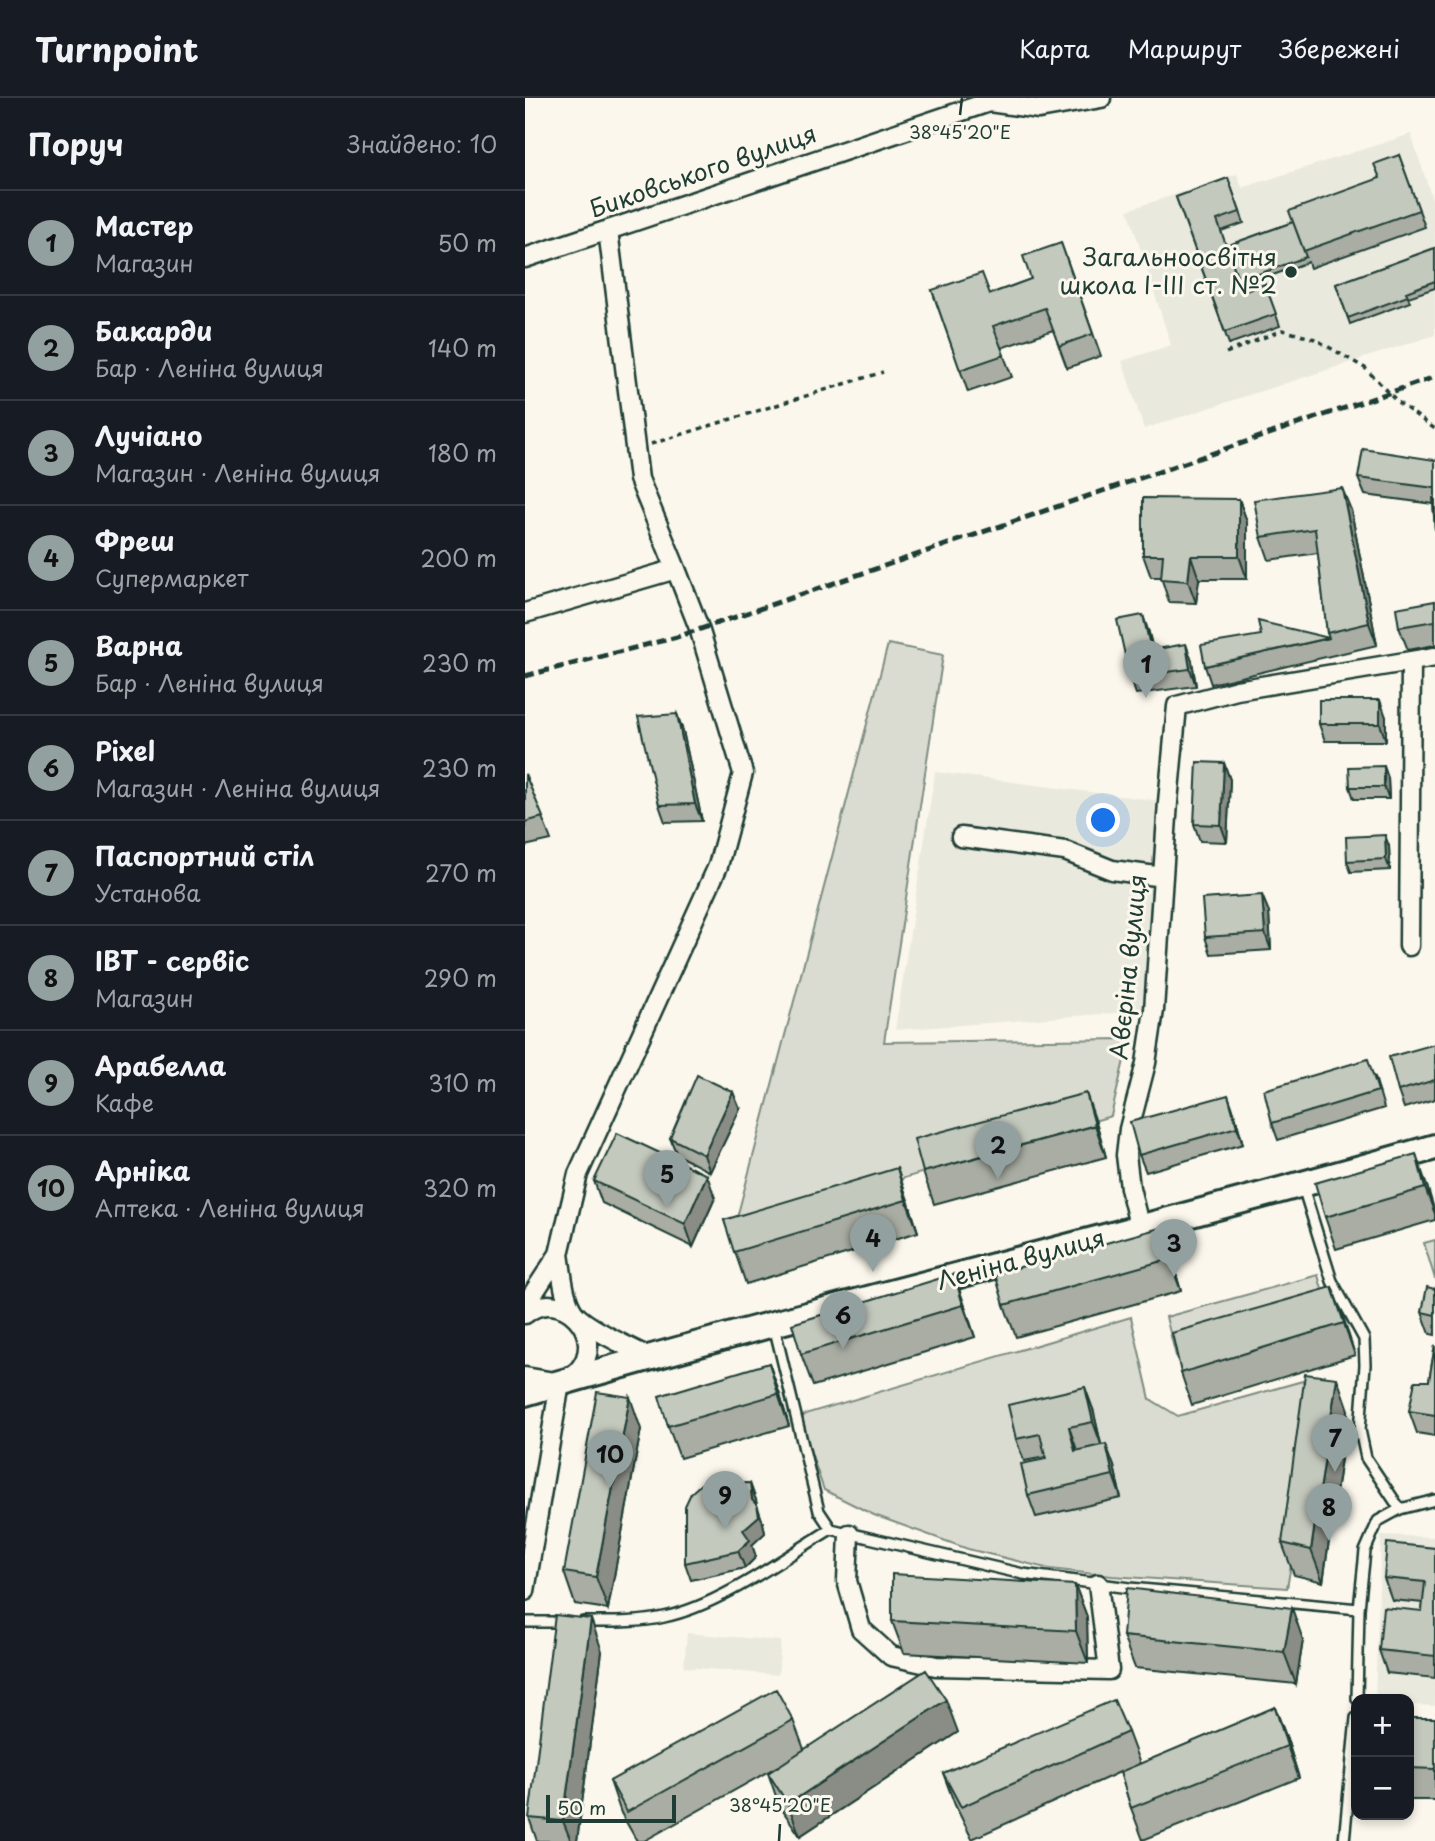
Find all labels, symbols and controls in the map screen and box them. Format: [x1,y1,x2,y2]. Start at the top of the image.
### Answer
text: Turnpoint [35,23,199,73]
text: Карта [1019,30,1090,66]
text: Маршрут [1128,30,1241,66]
text: Збережені [1279,30,1400,66]
street label: Биковського вулиця [584,114,821,226]
text: 38°45'20"E [909,118,1011,145]
text: Поруч [28,121,123,166]
text: Знайдено: 10 [347,126,497,161]
text: Мастер [95,206,193,245]
text: 1 [46,225,57,260]
text: 50 m [437,225,497,260]
place label: Загальноосвітня школа І-ІІІ ст. №2 [1060,238,1277,302]
text: Магазин [95,245,194,280]
marker: Загальноосвітня школа І-ІІІ ст. №2 [1283,264,1299,280]
text: Бакарди [95,311,212,350]
text: 2 [43,330,59,365]
text: 140 m [428,330,497,365]
text: Бар · Леніна вулиця [95,350,324,385]
text: Лучіано [95,416,202,455]
text: 3 [43,435,59,470]
text: 180 m [428,435,497,470]
text: Магазин · Леніна вулиця [95,455,380,490]
text: Фреш [95,521,175,560]
text: 4 [43,540,59,575]
text: 200 m [420,540,497,575]
text: Супермаркет [95,560,249,595]
text: Варна [95,626,183,665]
pin: 1 [1123,640,1169,698]
text: 5 [44,645,58,680]
text: 230 m [422,645,497,680]
text: Бар · Леніна вулиця [95,665,324,700]
text: Pixel [95,731,155,770]
text: 6 [43,750,59,785]
text: 230 m [422,750,497,785]
text: Магазин · Леніна вулиця [95,770,380,805]
your location [1086,803,1120,837]
text: Паспортний стіл [95,836,314,875]
text: 7 [44,855,58,890]
text: 270 m [425,855,497,890]
street label: Авєріна вулиця [1099,872,1155,1061]
text: Установа [95,875,201,910]
text: ІВТ - сервіс [95,941,249,980]
text: 8 [44,960,58,995]
text: 290 m [424,960,497,995]
text: Магазин [95,980,194,1015]
text: Арабелла [95,1046,226,1085]
text: 9 [44,1065,58,1100]
text: 310 m [428,1065,497,1100]
text: Кафе [95,1085,154,1120]
pin: 2 [975,1121,1021,1179]
pin: 5 [644,1150,690,1208]
text: Арніка [95,1151,190,1190]
text: 10 [37,1170,65,1205]
text: 320 m [423,1170,497,1205]
text: Аптека · Леніна вулиця [95,1190,365,1225]
pin: 4 [850,1214,896,1272]
street label: Леніна вулиця [932,1218,1109,1298]
pin: 3 [1151,1219,1197,1277]
pin: 6 [820,1291,866,1349]
pin: 7 [1312,1414,1358,1472]
pin: 10 [587,1430,633,1488]
pin: 9 [702,1471,748,1529]
pin: 8 [1306,1483,1352,1541]
map controls [1351,1694,1414,1820]
button: + [1351,1694,1414,1757]
button: − [1351,1757,1414,1820]
text: 38°45'20"E [729,1791,831,1818]
scale bar [546,1792,675,1824]
text: 50 m [557,1793,606,1821]

